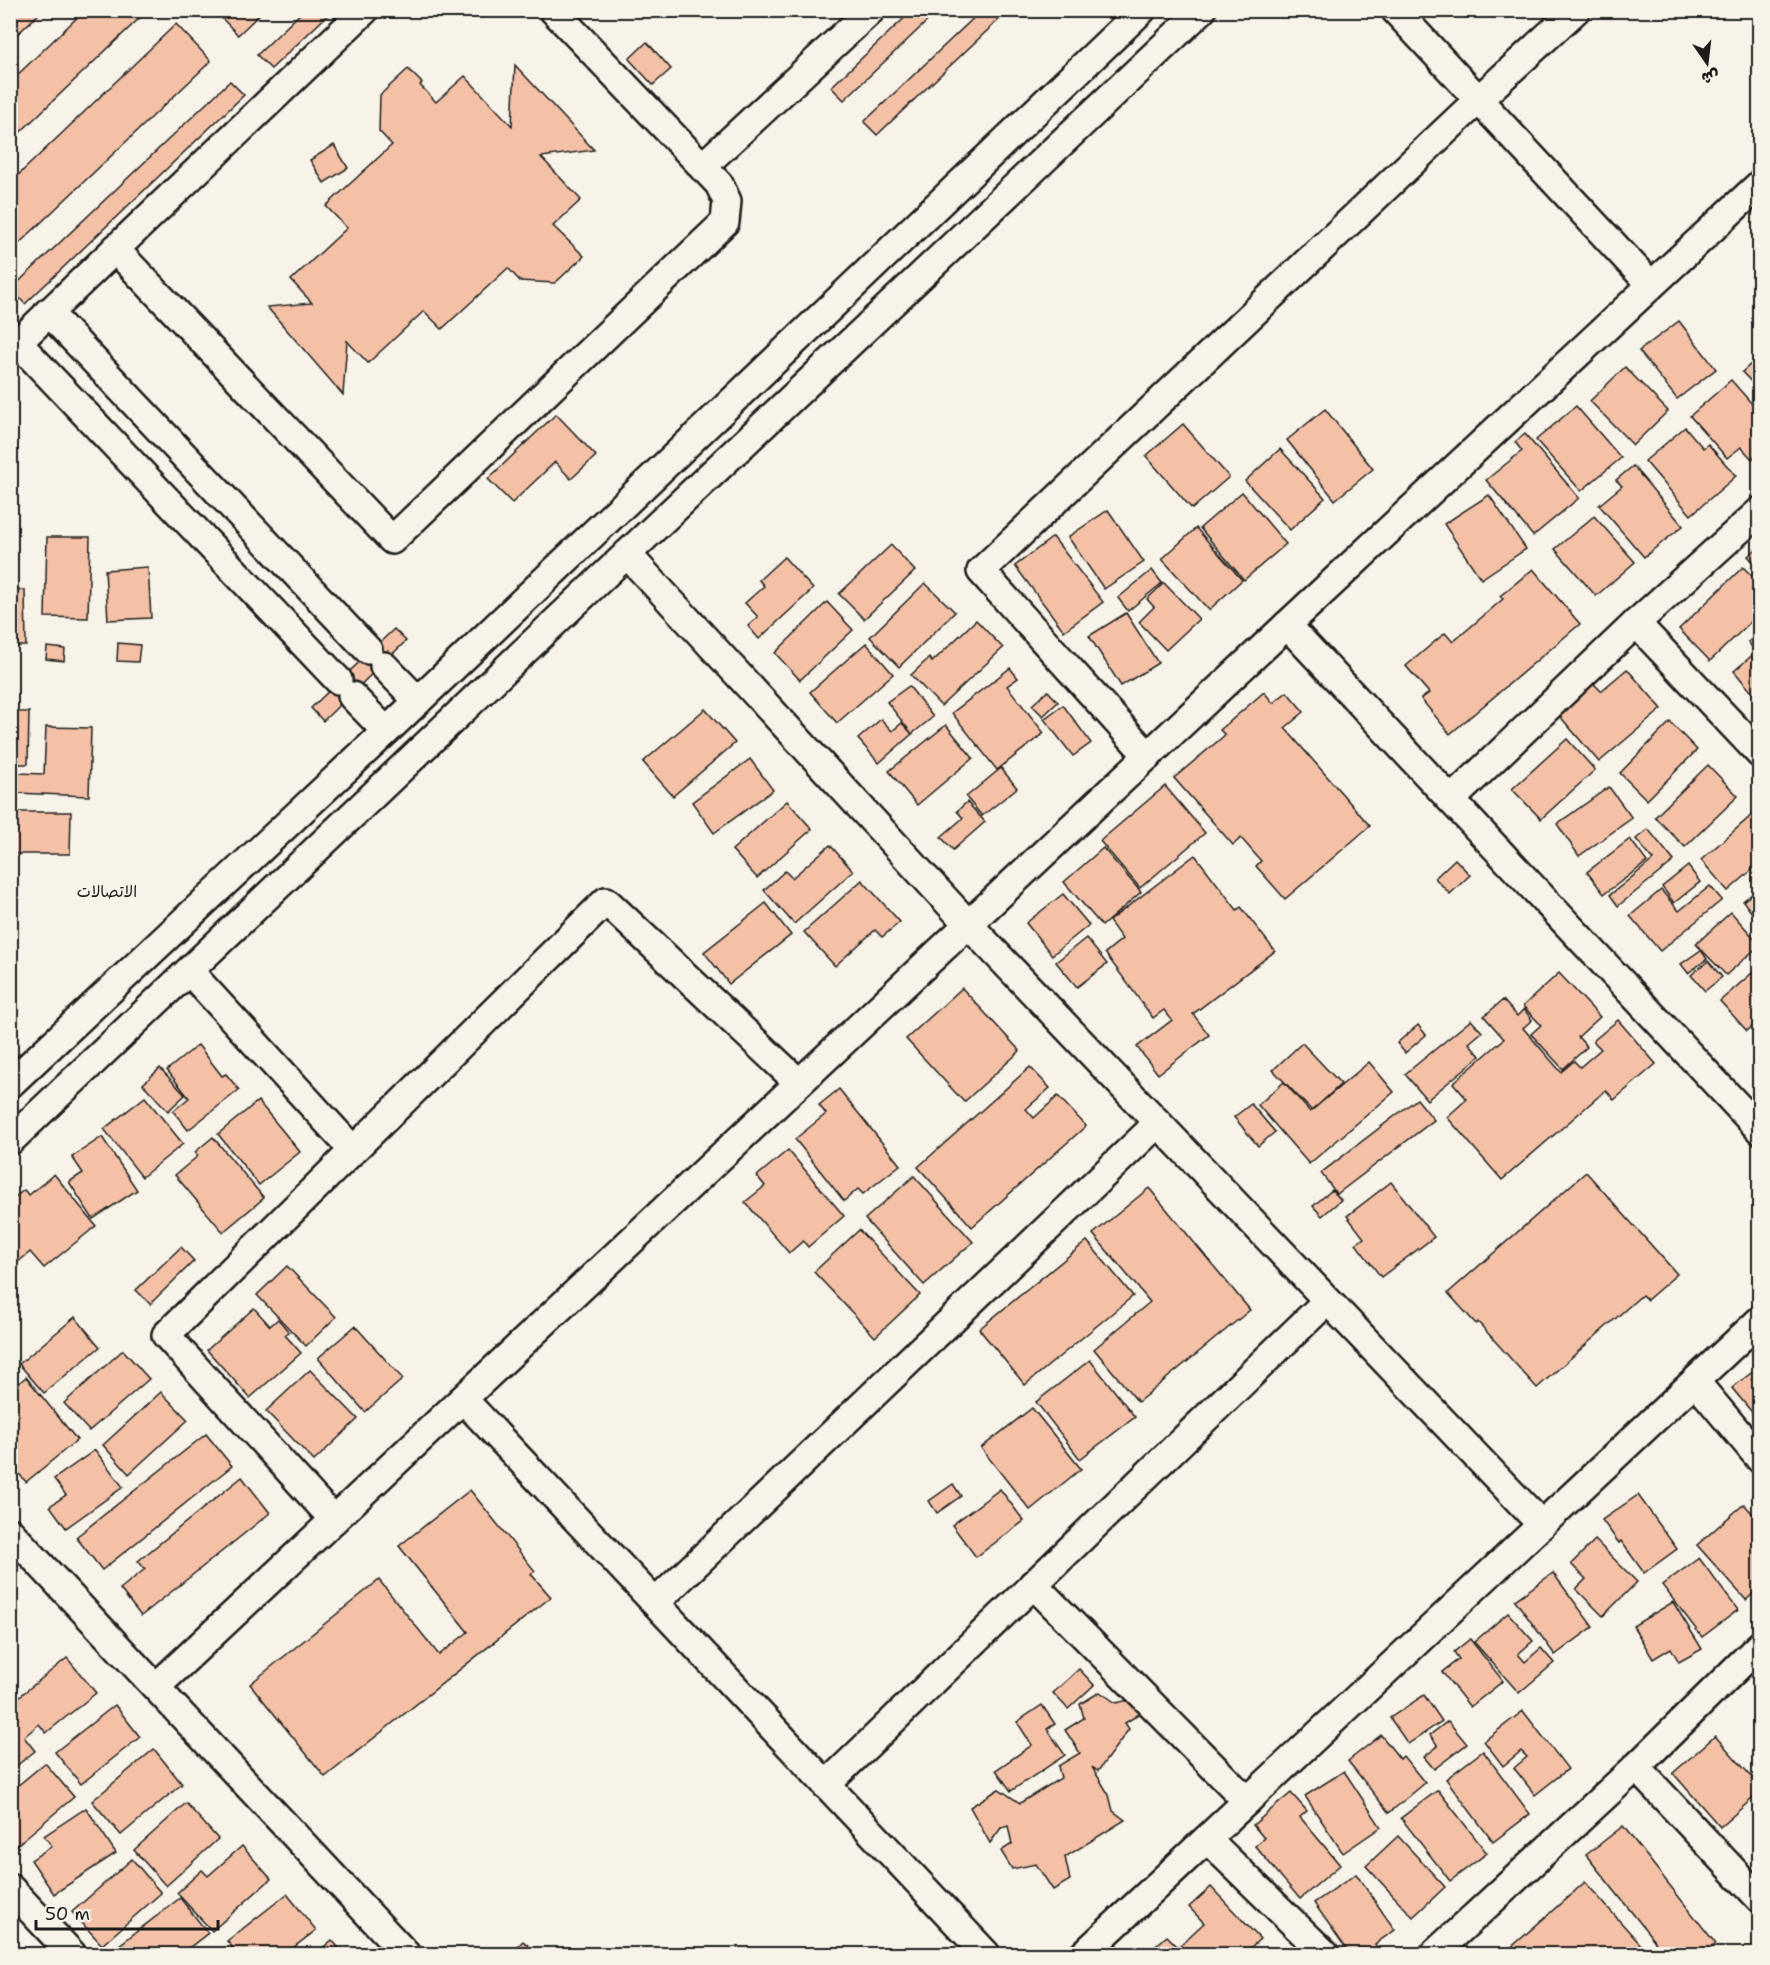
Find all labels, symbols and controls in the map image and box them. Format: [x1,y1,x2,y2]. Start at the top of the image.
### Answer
north arrow [1677,33,1737,93]
text: ش [1699,65,1722,89]
district label: الاتصالات [77,881,137,902]
scale bar [36,1893,218,1931]
text: 50 m [45,1902,90,1926]

